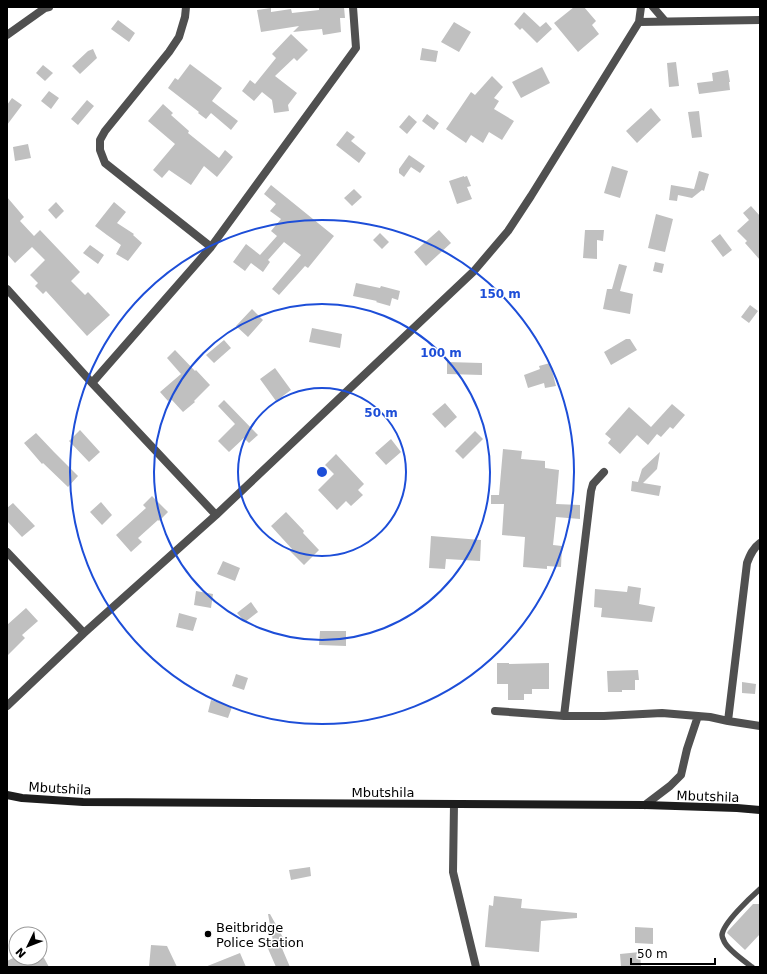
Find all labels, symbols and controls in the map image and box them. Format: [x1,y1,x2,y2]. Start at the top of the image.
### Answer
text: 150 m [479,287,521,301]
text: 100 m [420,346,462,360]
text: 50 m [364,406,398,420]
centre of rings [315,465,329,479]
street label: Mbutshila [28,779,92,798]
street label: Mbutshila [351,785,415,800]
street label: Mbutshila [676,788,740,805]
place label: Beitbridge Police Station [216,920,304,950]
north arrow [8,926,48,966]
marker: Beitbridge Police Station [203,929,213,939]
scale bar [631,940,715,966]
text: N [13,945,29,960]
text: 50 m [637,947,668,961]

